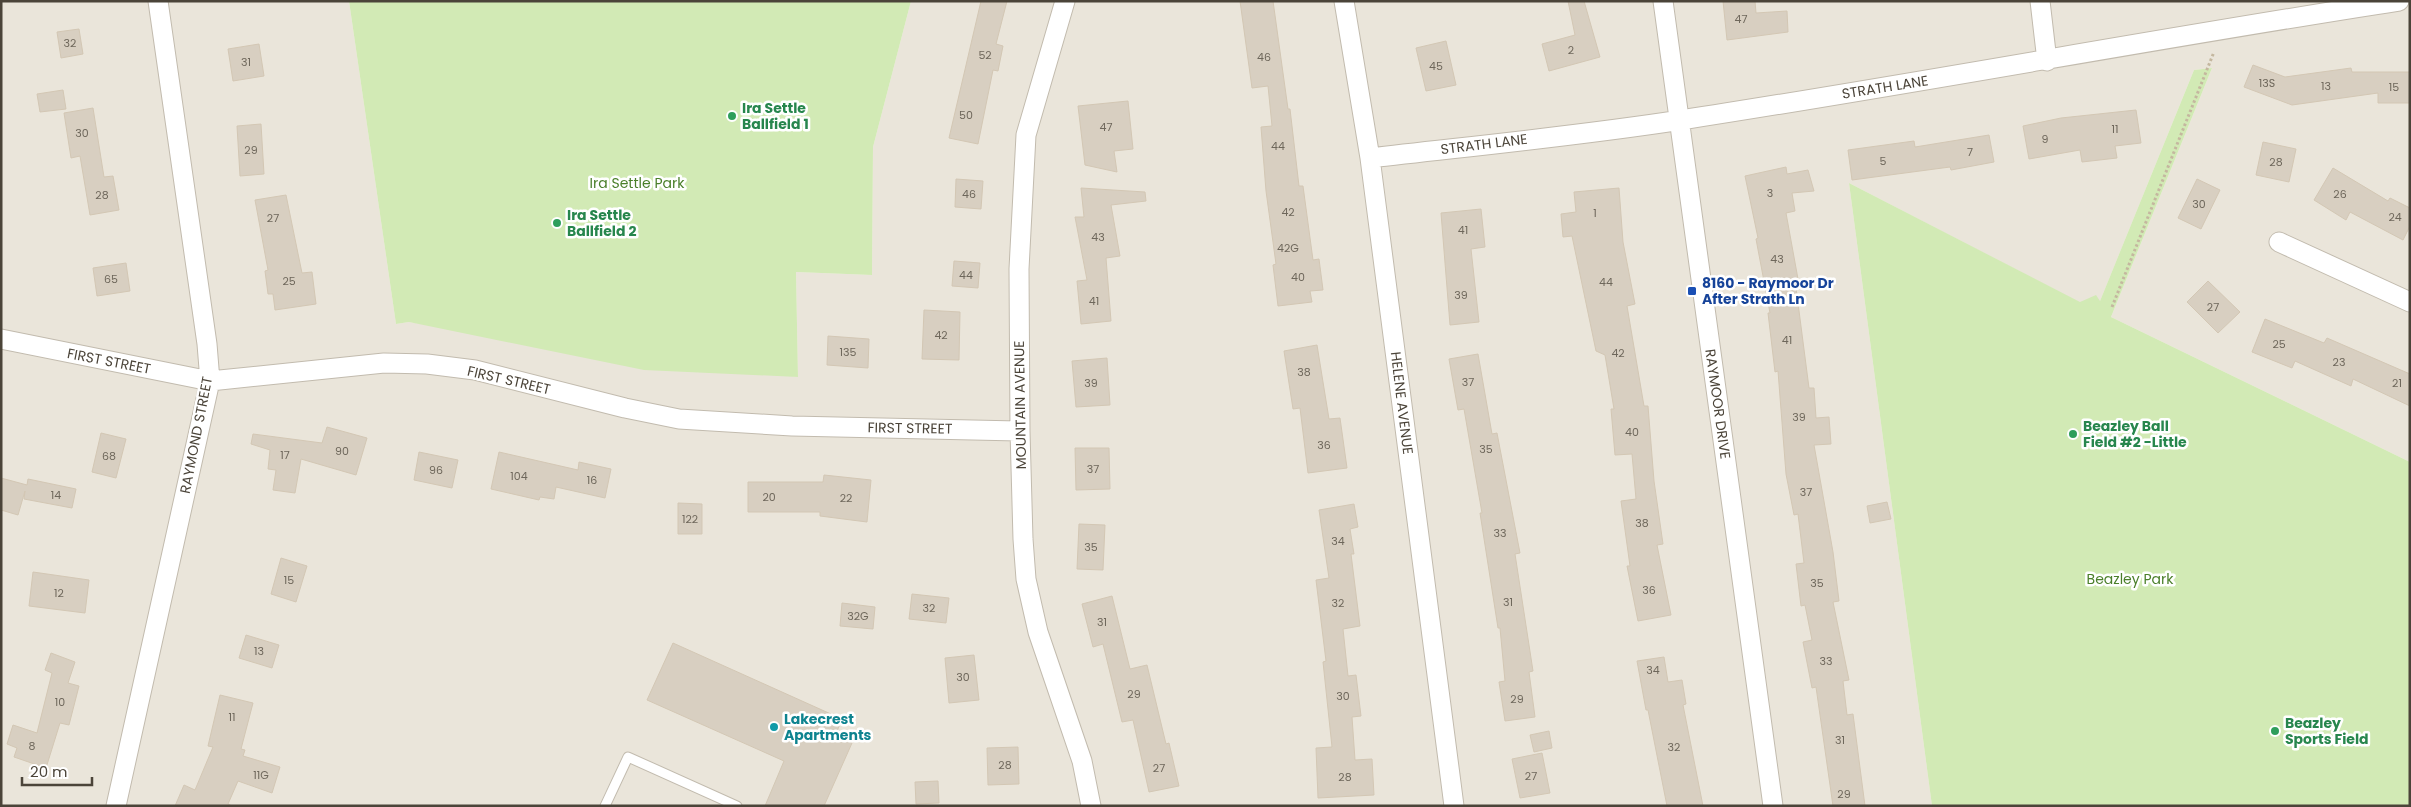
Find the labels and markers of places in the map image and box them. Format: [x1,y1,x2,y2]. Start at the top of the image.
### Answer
place label: Ira Settle Ballfield 1 [742,98,809,134]
marker: Ira Settle Ballfield 1 [726,110,738,122]
place label: Ira Settle Ballfield 2 [567,205,636,241]
marker: Ira Settle Ballfield 2 [551,217,563,229]
place label: 8160 - Raymoor Dr After Strath Ln [1702,273,1834,309]
marker: 8160 - Raymoor Dr After Strath Ln [1686,285,1698,297]
place label: Beazley Ball Field #2 -Little [2083,416,2187,452]
marker: Beazley Ball Field #2 -Little [2067,428,2079,440]
place label: Lakecrest Apartments [784,709,872,745]
place label: Beazley Sports Field [2285,713,2369,749]
marker: Lakecrest Apartments [768,721,780,733]
marker: Beazley Sports Field [2269,725,2281,737]

